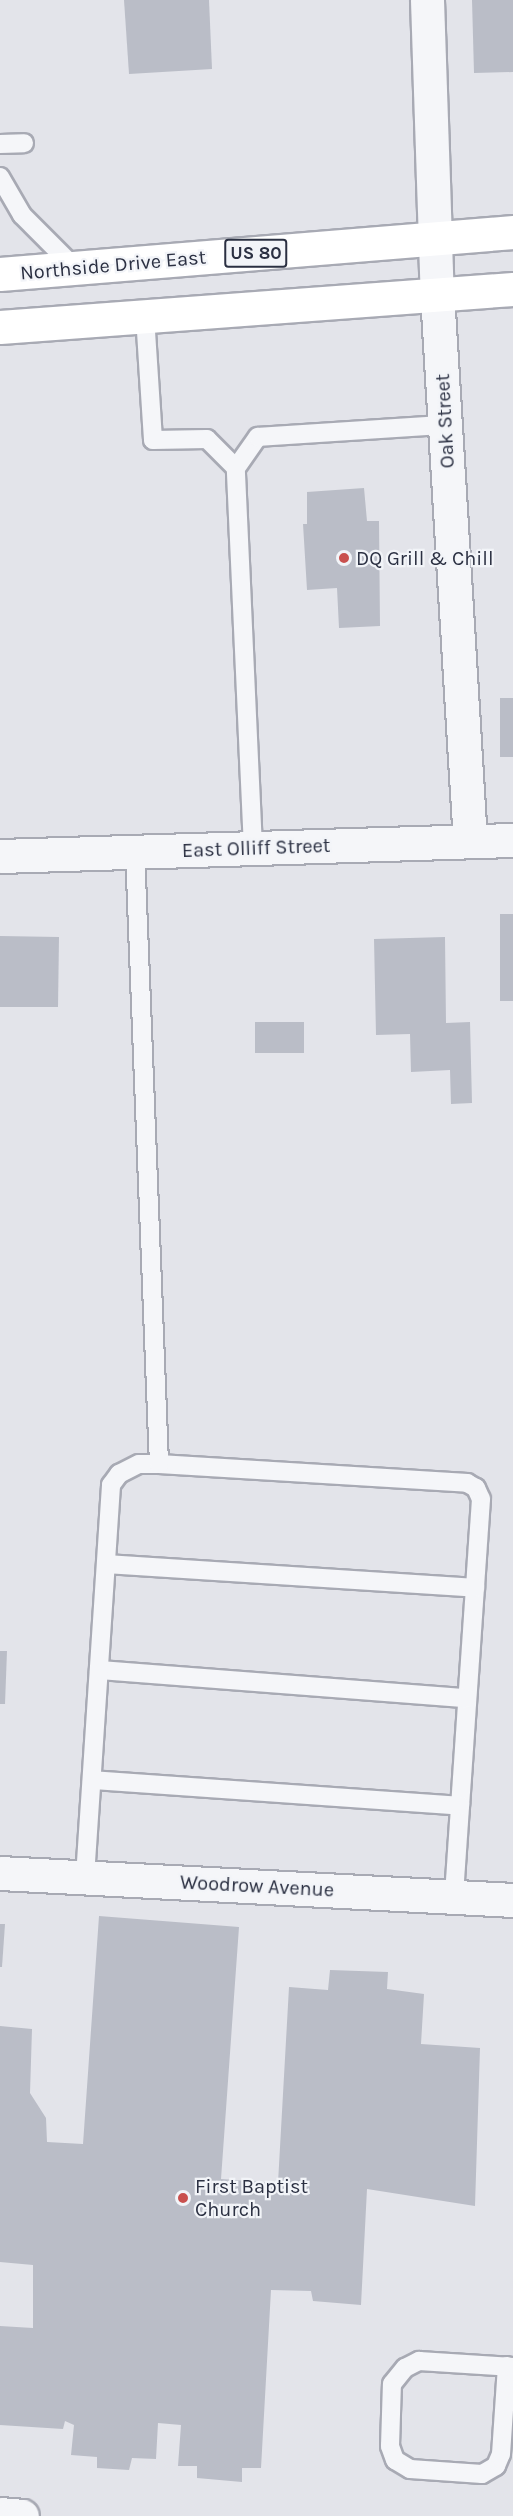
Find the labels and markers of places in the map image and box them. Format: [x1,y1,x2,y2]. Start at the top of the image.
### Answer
place label: DQ Grill & Chill [356,546,494,570]
marker: DQ Grill & Chill [337,551,351,565]
place label: First Baptist Church [195,2174,308,2221]
marker: First Baptist Church [176,2191,190,2205]

